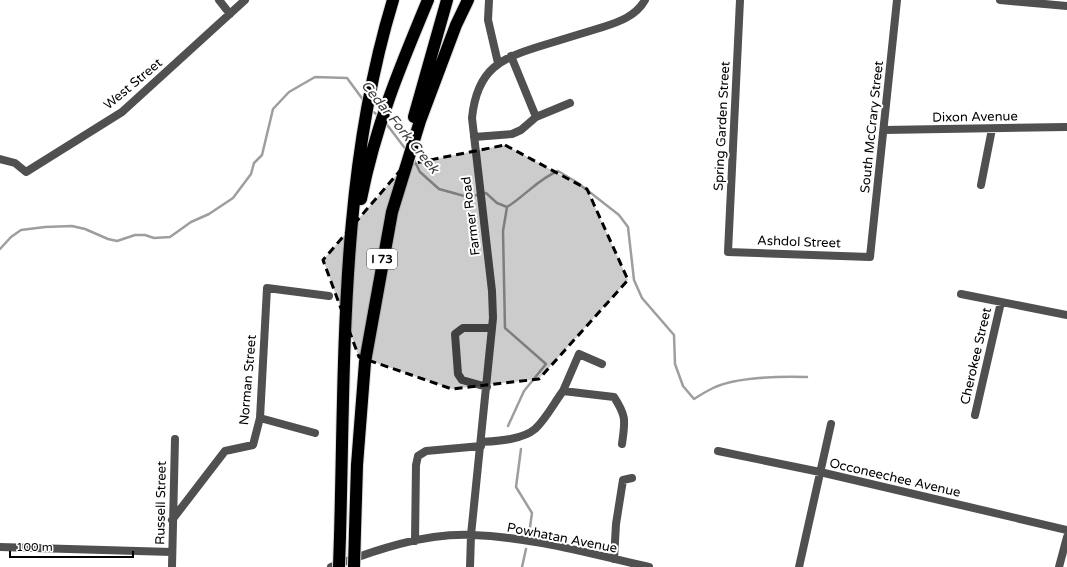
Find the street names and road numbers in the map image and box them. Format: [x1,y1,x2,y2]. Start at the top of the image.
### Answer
street label: West Street [100,55,166,113]
street label: South McCrary Street [857,60,887,194]
street label: Spring Garden Street [711,61,733,191]
street label: Dixon Avenue [932,108,1018,126]
street label: Farmer Road [458,176,484,256]
street label: Ashdol Street [757,233,841,251]
road number: I 73 [367,249,397,269]
street label: Cherokee Street [957,306,995,406]
street label: Norman Street [236,334,260,426]
street label: Occoneechee Avenue [828,455,962,501]
street label: Russell Street [152,461,170,545]
street label: Powhatan Avenue [506,519,618,557]

